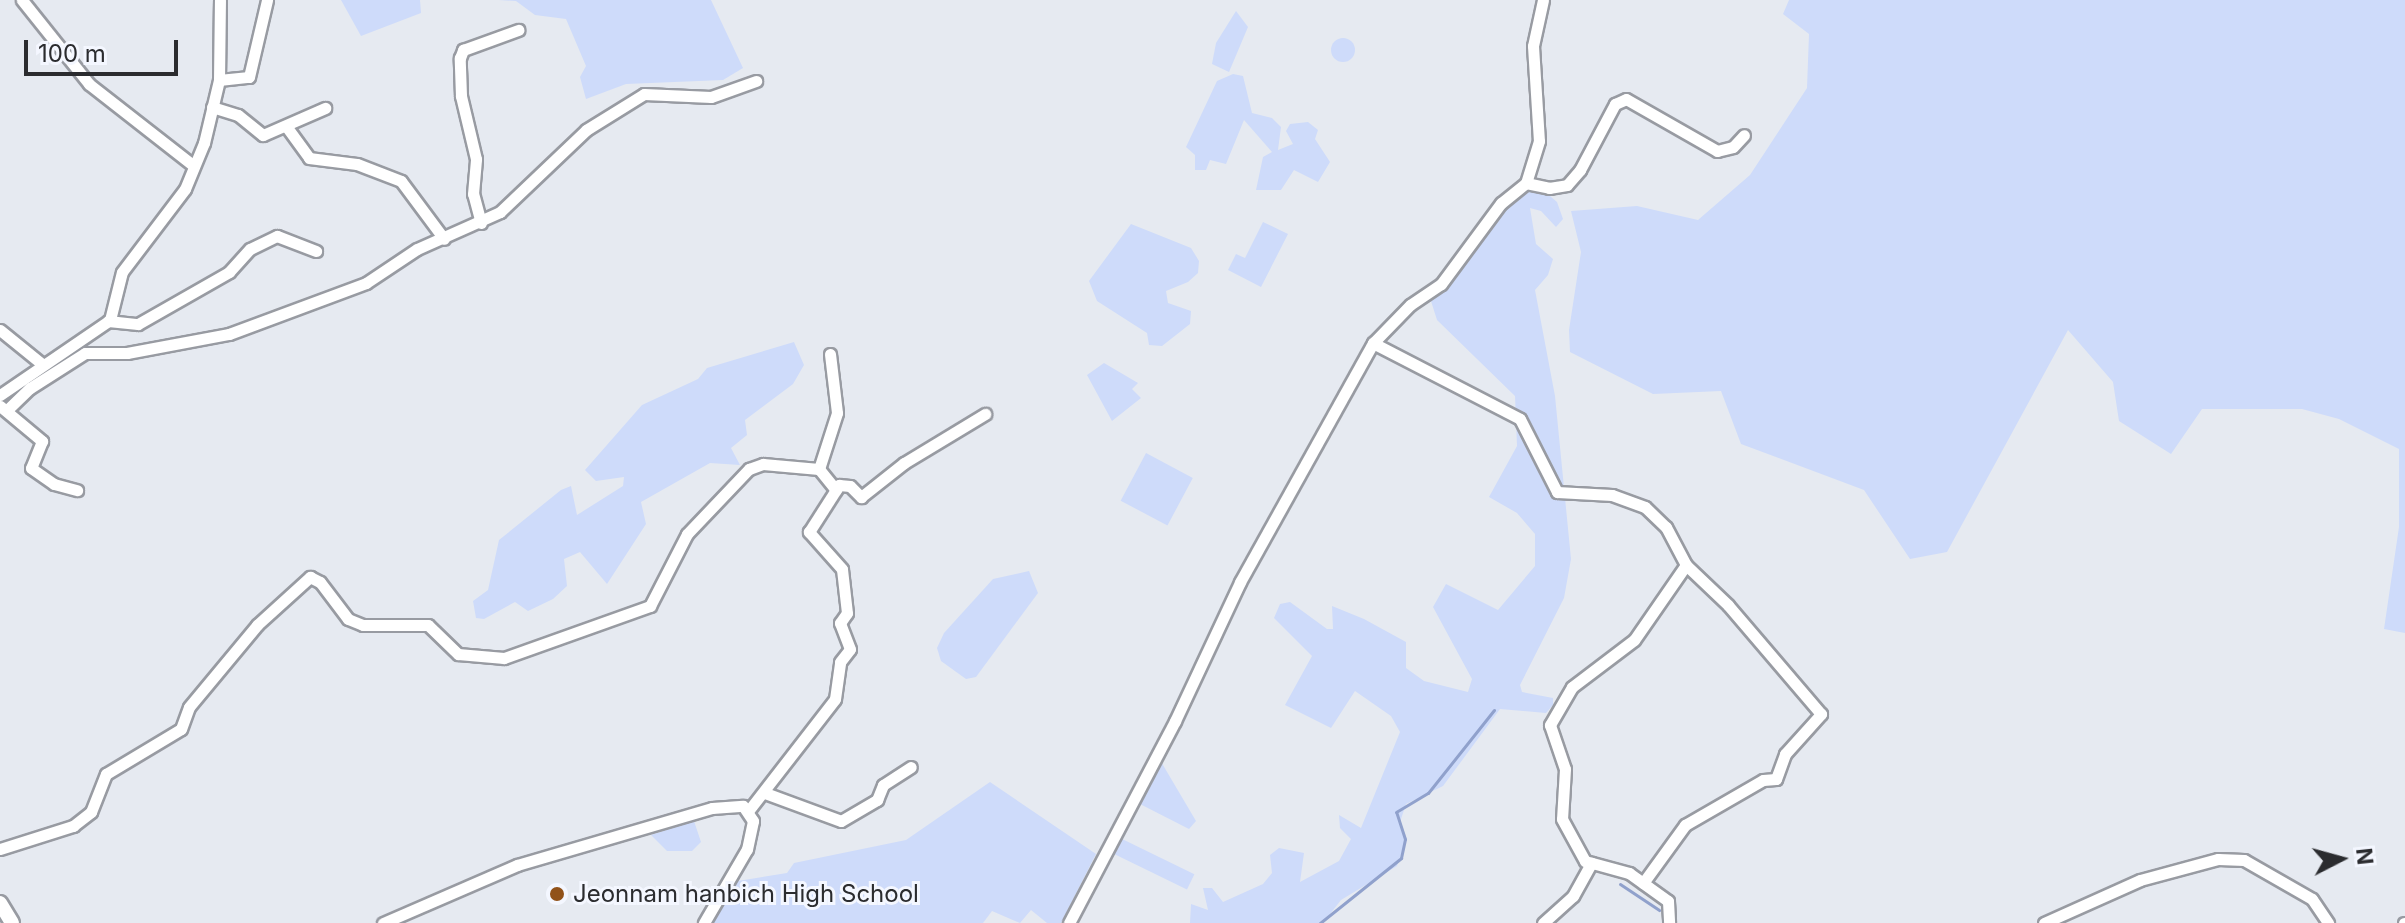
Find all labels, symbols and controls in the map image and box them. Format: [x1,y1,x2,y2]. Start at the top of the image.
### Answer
scale bar [28,24,182,74]
text: 100 m [38,39,106,68]
north arrow [2301,819,2381,899]
text: N [2351,847,2379,866]
place label: Jeonnam hanbich High School [573,880,919,908]
marker: Jeonnam hanbich High School [548,885,566,903]

